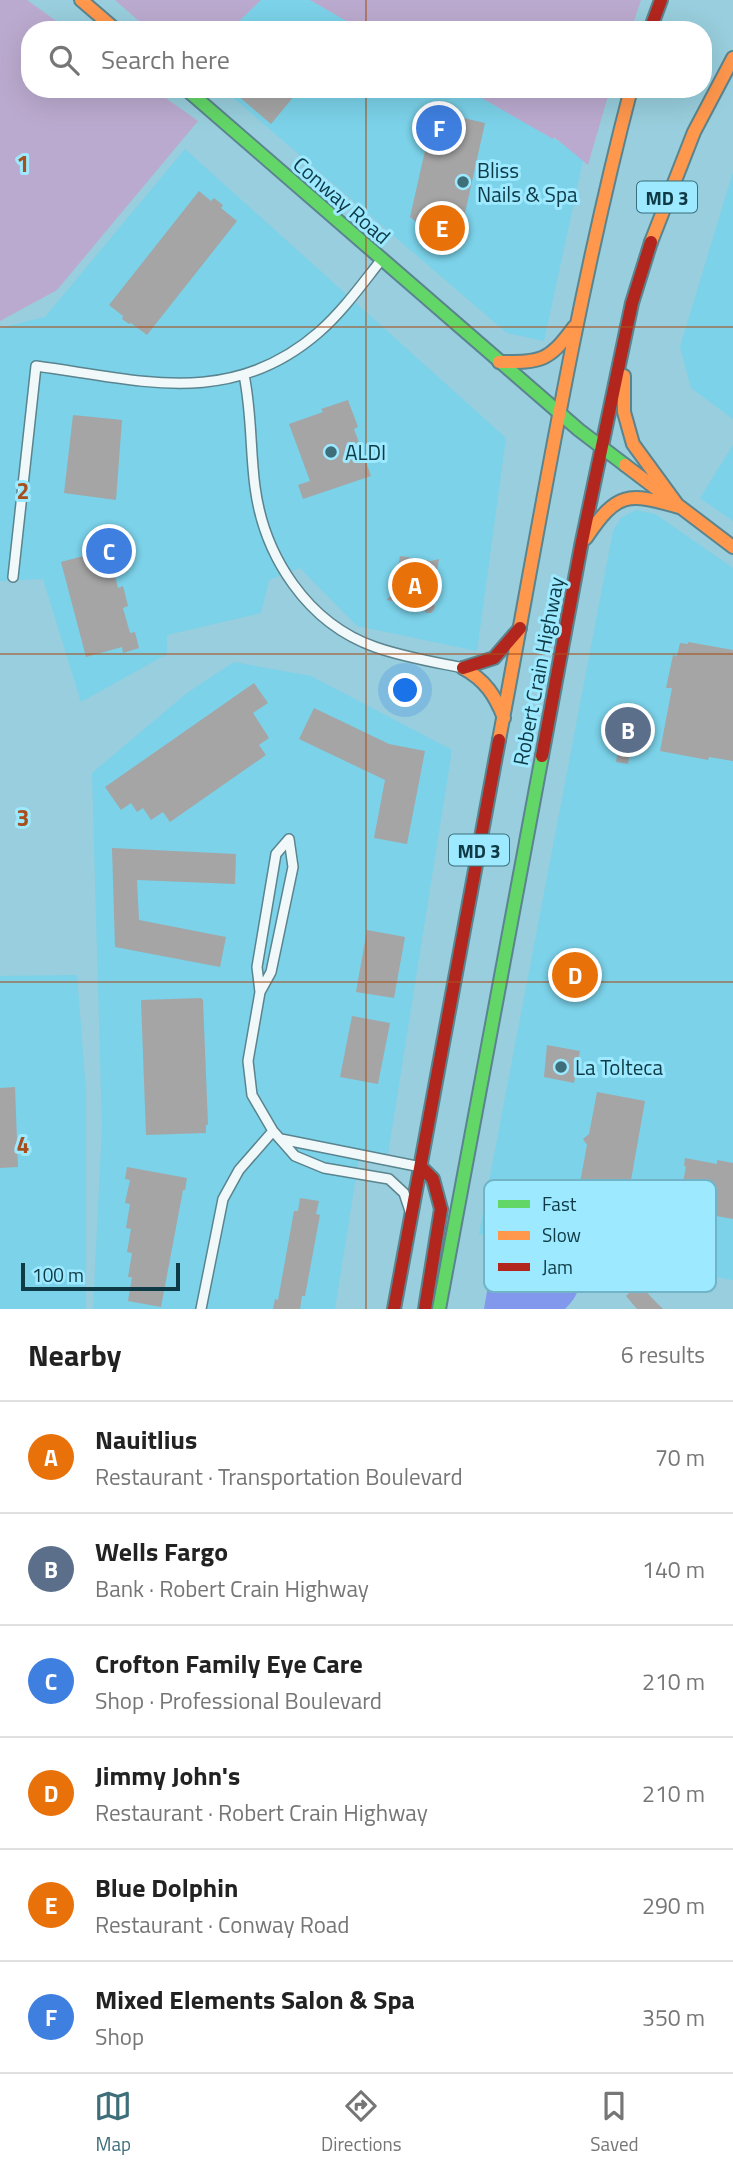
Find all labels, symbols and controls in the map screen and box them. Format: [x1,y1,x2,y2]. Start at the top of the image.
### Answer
search box [21,21,712,98]
text: Search here [101,40,230,79]
icon: search [45,41,83,79]
pin: F [416,102,462,154]
text: 1 [17,146,29,181]
street label: Conway Road [286,149,398,251]
place label: Bliss Nails & Spa [477,154,578,210]
marker: Bliss Nails & Spa [455,174,471,190]
road number: MD 3 [637,182,697,212]
pin: E [419,202,465,254]
place label: ALDI [345,436,386,468]
marker: ALDI [323,444,339,460]
text: 2 [17,473,29,508]
pin: C [86,525,132,577]
pin: A [392,559,438,611]
street label: Robert Crain Highway [504,574,572,768]
your location [388,673,422,707]
pin: B [605,704,651,756]
text: 3 [17,800,29,835]
road number: MD 3 [449,834,509,866]
pin: D [552,949,598,1001]
place label: La Tolteca [575,1051,663,1083]
marker: La Tolteca [553,1059,569,1075]
text: 4 [17,1127,29,1162]
legend [484,1180,716,1292]
text: Fast [542,1189,577,1218]
text: Slow [542,1220,581,1249]
text: Jam [542,1252,573,1281]
scale bar [21,1260,180,1292]
text: 100 m [32,1260,84,1289]
text: Nearby [28,1332,121,1378]
text: 6 results [621,1337,705,1372]
text: Nauitlius [95,1420,197,1459]
text: A [44,1440,58,1475]
text: 70 m [655,1440,705,1475]
text: Restaurant · Transportation Boulevard [95,1459,463,1494]
text: Wells Fargo [95,1532,228,1571]
text: B [44,1552,58,1587]
text: 140 m [642,1552,705,1587]
text: Bank · Robert Crain Highway [95,1571,369,1606]
text: Crofton Family Eye Care [95,1644,363,1683]
text: C [45,1664,57,1699]
text: 210 m [642,1664,705,1699]
text: Shop · Professional Boulevard [95,1683,382,1718]
text: Jimmy John's [95,1756,240,1795]
text: D [44,1776,58,1811]
text: 210 m [642,1776,705,1811]
text: Restaurant · Robert Crain Highway [95,1795,428,1830]
text: Blue Dolphin [95,1868,238,1907]
text: E [45,1888,57,1923]
text: 290 m [642,1888,705,1923]
text: Restaurant · Conway Road [95,1907,349,1942]
text: Mixed Elements Salon & Spa [95,1980,415,2019]
text: F [45,2000,57,2035]
text: 350 m [642,2000,705,2035]
text: Shop [95,2019,144,2054]
tab: Map [94,2087,132,2158]
tab: Directions [321,2087,402,2158]
tab: Saved [590,2087,639,2158]

